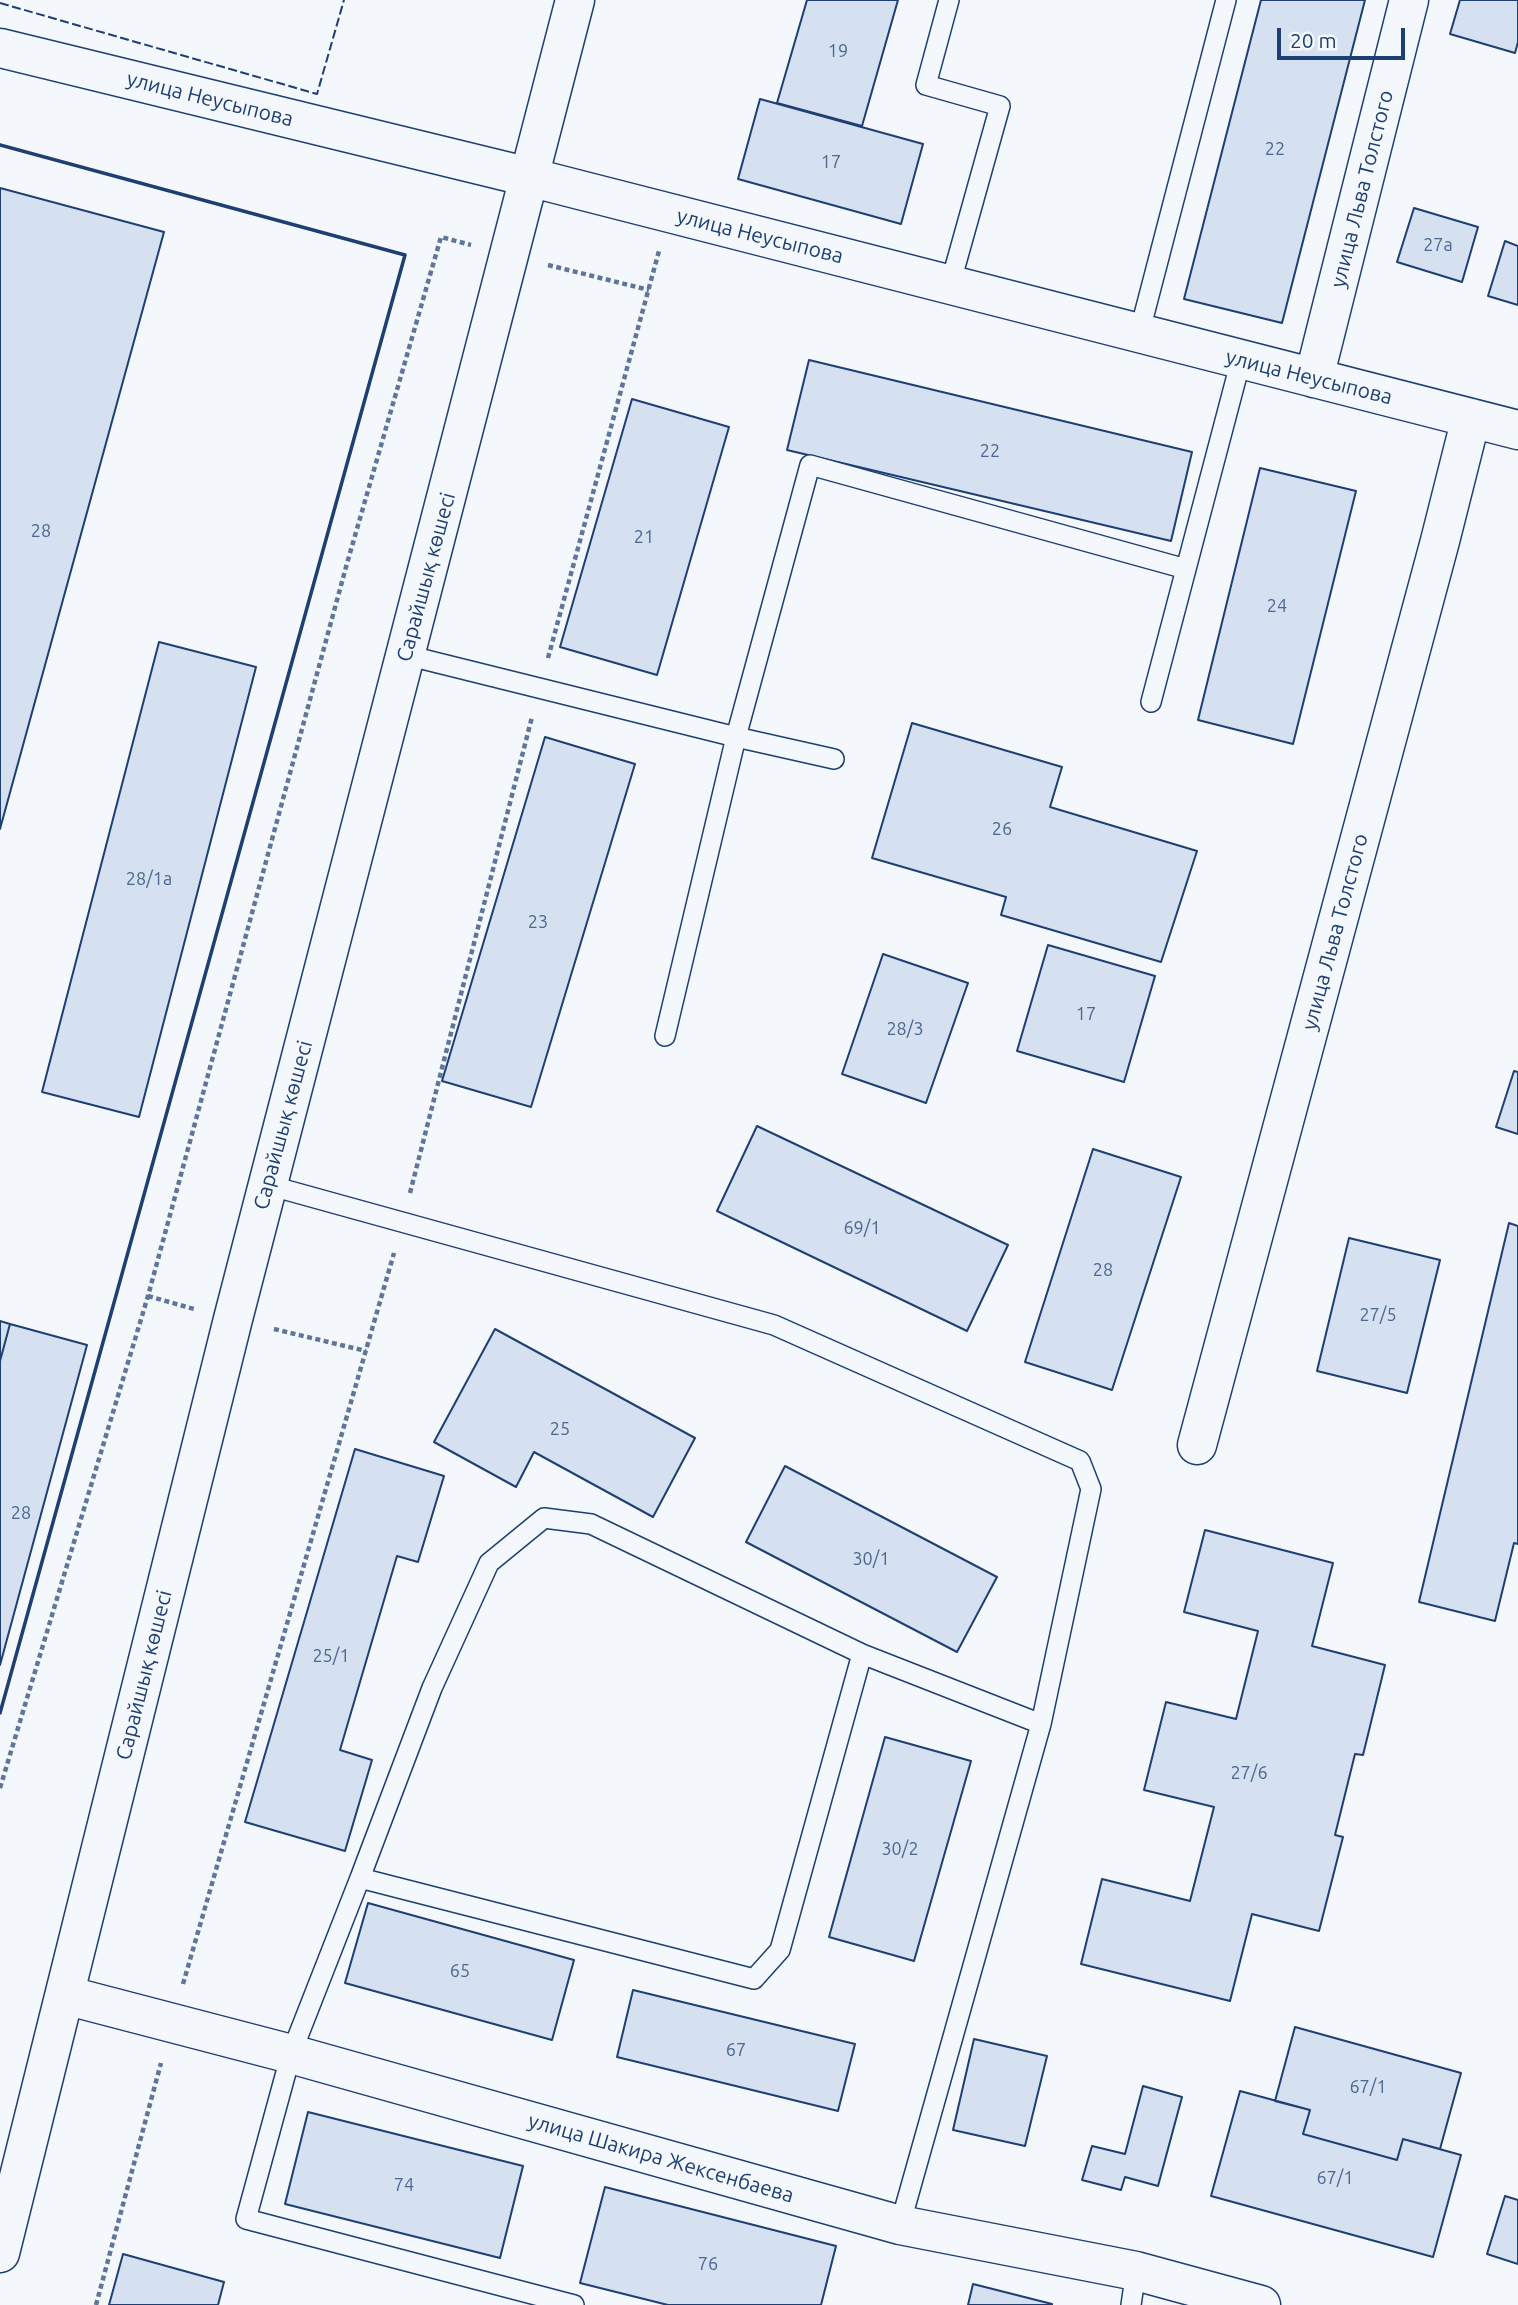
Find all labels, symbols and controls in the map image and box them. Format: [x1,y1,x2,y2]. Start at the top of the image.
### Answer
scale bar [1280,14,1408,58]
text: 20 m [1290,28,1337,52]
house number: 19 [828,40,848,62]
street label: улица Неусыпова [124,66,296,132]
street label: улица Льва Толстого [1325,88,1399,290]
house number: 22 [1265,138,1285,160]
house number: 17 [821,151,841,173]
street label: улица Неусыпова [674,203,846,269]
house number: 27а [1423,234,1453,256]
street label: улица Неусыпова [1223,344,1395,410]
house number: 22 [980,440,1000,462]
street label: Сарайшық көшесі [391,490,461,664]
house number: 28 [31,520,51,542]
house number: 21 [634,526,654,548]
house number: 24 [1267,595,1287,617]
house number: 26 [992,818,1012,840]
street label: улица Льва Толстого [1297,831,1373,1033]
house number: 28/1а [126,868,172,890]
house number: 23 [528,911,548,933]
house number: 17 [1076,1003,1096,1025]
house number: 28/3 [886,1018,924,1040]
street label: Сарайшық көшесі [248,1038,318,1212]
house number: 69/1 [843,1217,881,1239]
house number: 28 [1093,1259,1113,1281]
house number: 27/5 [1359,1304,1397,1326]
house number: 25 [550,1418,570,1440]
house number: 28 [11,1502,31,1524]
house number: 30/1 [852,1548,890,1570]
street label: Сарайшық көшесі [111,1587,177,1763]
house number: 25/1 [312,1645,350,1667]
house number: 27/6 [1230,1762,1268,1784]
house number: 30/2 [881,1838,919,1860]
house number: 65 [450,1960,470,1982]
house number: 67 [726,2039,746,2061]
house number: 67/1 [1349,2076,1387,2098]
street label: улица Шакира Жексенбаева [525,2108,797,2208]
house number: 67/1 [1316,2167,1354,2189]
house number: 74 [394,2174,414,2196]
house number: 76 [698,2253,718,2275]

